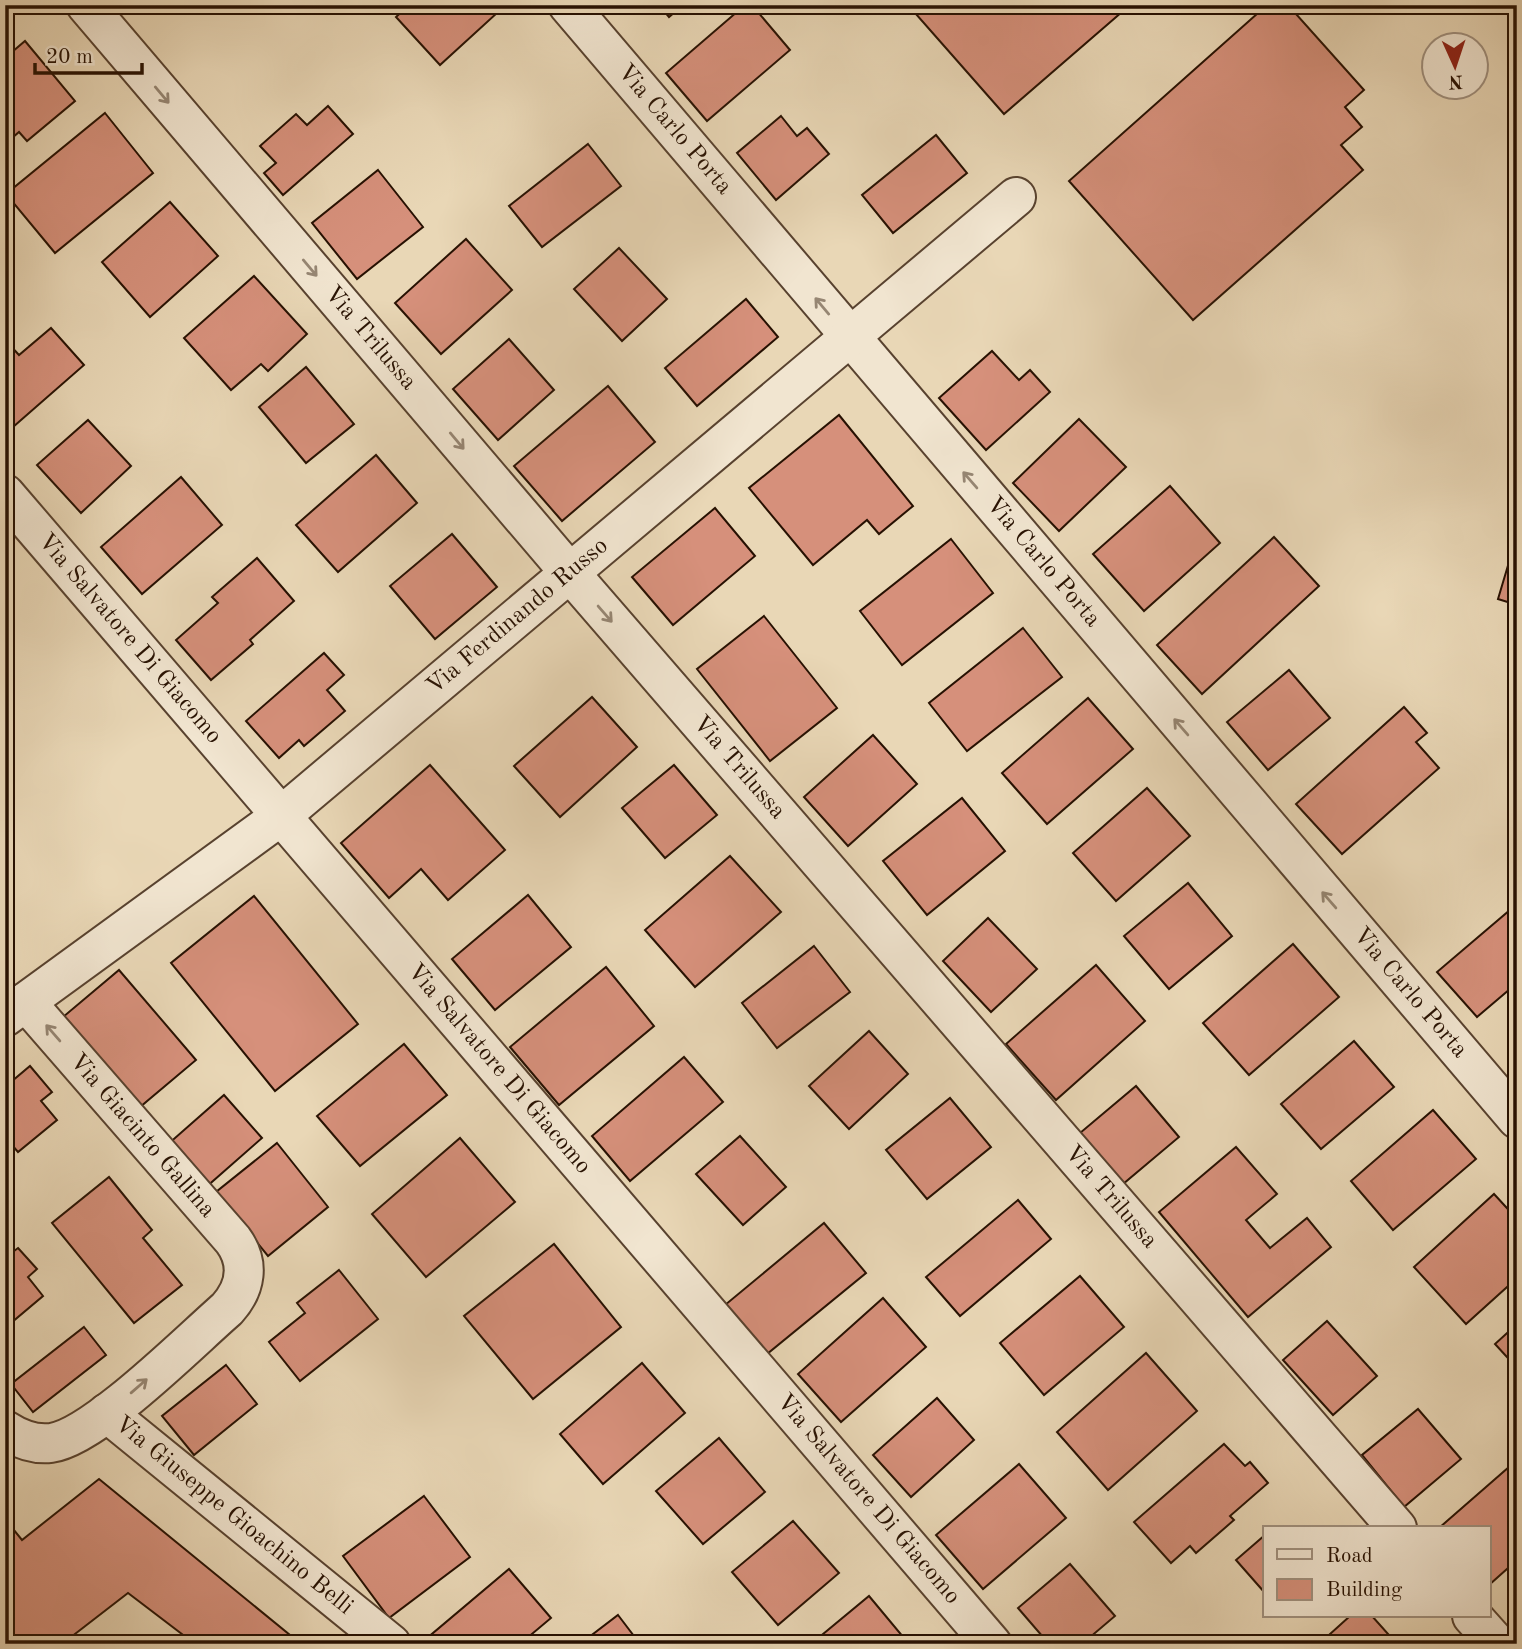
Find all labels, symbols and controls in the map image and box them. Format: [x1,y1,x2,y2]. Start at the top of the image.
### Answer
scale bar [35,32,142,76]
north arrow [1420,32,1490,102]
text: 20 m [46,47,93,68]
street label: Via Carlo Porta [613,60,736,200]
text: N [1448,71,1464,90]
one-way arrow [154,85,170,103]
one-way arrow [302,258,317,276]
street label: Via Trilussa [319,282,421,395]
one-way arrow [814,298,830,316]
one-way arrow [449,432,465,450]
one-way arrow [962,471,978,489]
street label: Via Carlo Porta [981,493,1105,632]
street label: Via Salvatore Di Giacomo [33,529,226,749]
street label: Via Ferdinando Russo [423,534,613,699]
one-way arrow [597,605,613,623]
street label: Via Trilussa [688,712,790,824]
one-way arrow [1173,718,1189,736]
one-way arrow [1321,891,1337,909]
street label: Via Carlo Porta [1348,923,1472,1063]
street label: Via Salvatore Di Giacomo [402,960,595,1179]
one-way arrow [45,1024,61,1042]
street label: Via Giacinto Gallina [65,1049,220,1223]
street label: Via Trilussa [1060,1141,1162,1254]
one-way arrow [129,1378,147,1394]
street label: Via Salvatore Di Giacomo [771,1390,964,1609]
street label: Via Giuseppe Gioachino Belli [110,1412,357,1620]
legend [1263,1526,1490,1618]
text: Road [1326,1546,1373,1567]
text: Building [1326,1580,1403,1601]

